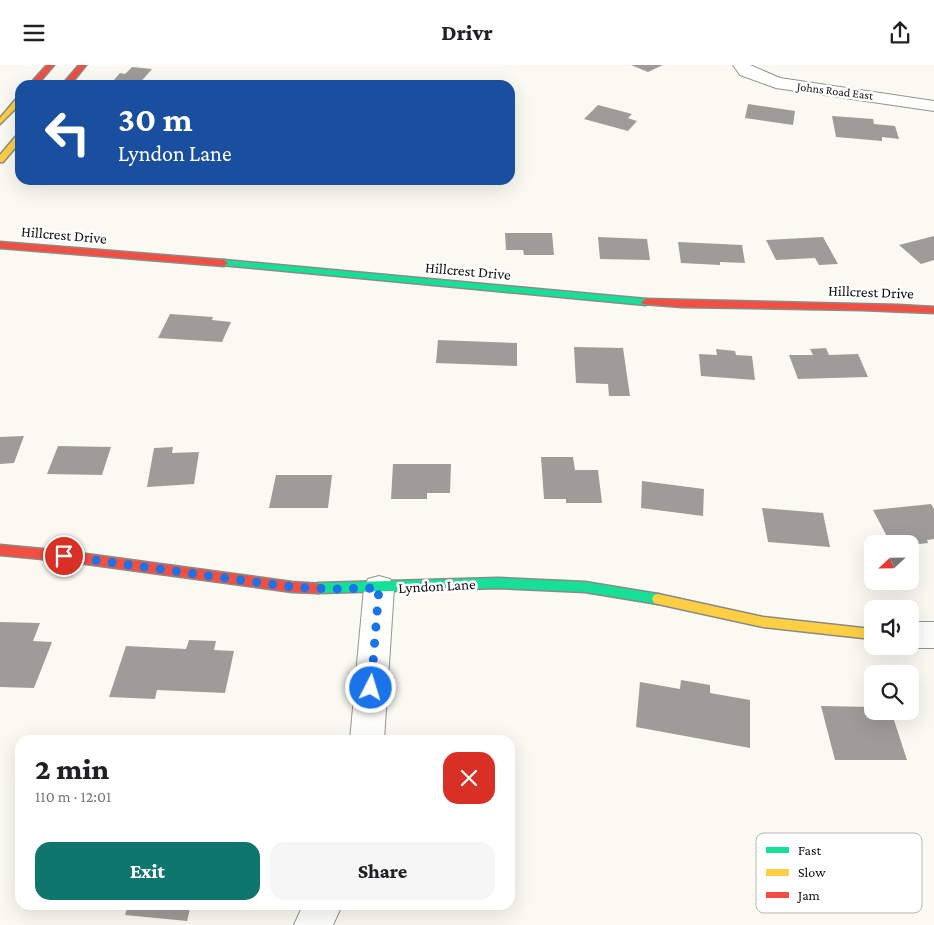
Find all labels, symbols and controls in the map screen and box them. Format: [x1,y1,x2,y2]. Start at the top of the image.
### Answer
icon: menu [20,19,48,47]
icon: share [886,19,914,47]
text: Drivr [441,20,493,45]
street label: Johns Road East [795,79,875,103]
icon: left [35,100,100,165]
text: 30 m [118,100,193,139]
text: Lyndon Lane [118,141,232,166]
street label: Hillcrest Drive [21,223,108,247]
street label: Hillcrest Drive [425,259,512,283]
street label: Hillcrest Drive [828,283,915,302]
pin [43,535,85,577]
north arrow [864,535,919,590]
map controls [864,535,919,720]
icon: arrive [50,542,78,570]
street label: Lyndon Lane [398,576,477,597]
button: sound [864,600,919,655]
position arrow [344,661,396,713]
button: search [864,665,919,720]
text: 2 min [35,752,109,785]
button: close [443,752,495,804]
text: 110 m · 12:01 [35,788,111,805]
legend [756,833,922,913]
button: Exit [35,842,260,900]
button: Share [270,842,495,900]
text: Fast [798,842,822,858]
text: Slow [798,864,826,880]
text: Jam [796,887,820,903]

